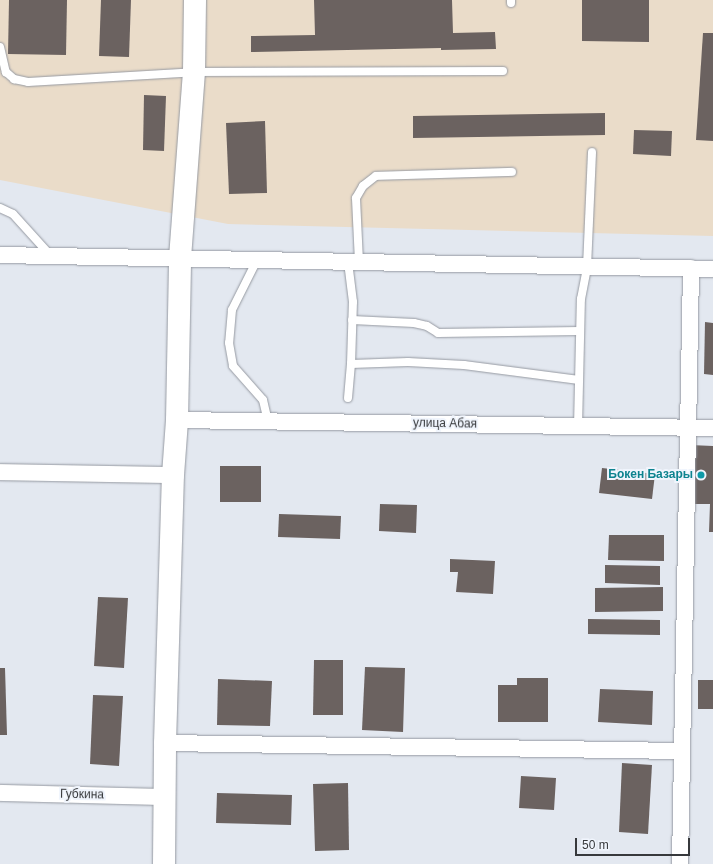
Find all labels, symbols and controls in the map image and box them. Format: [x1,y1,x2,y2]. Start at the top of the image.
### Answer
street label: улица Абая [413,416,477,432]
place label: Бокен Базары [608,468,693,482]
marker: Бокен Базары [696,470,706,480]
street label: Губкина [60,787,104,803]
scale bar [577,830,692,856]
text: 50 m [582,838,609,852]

